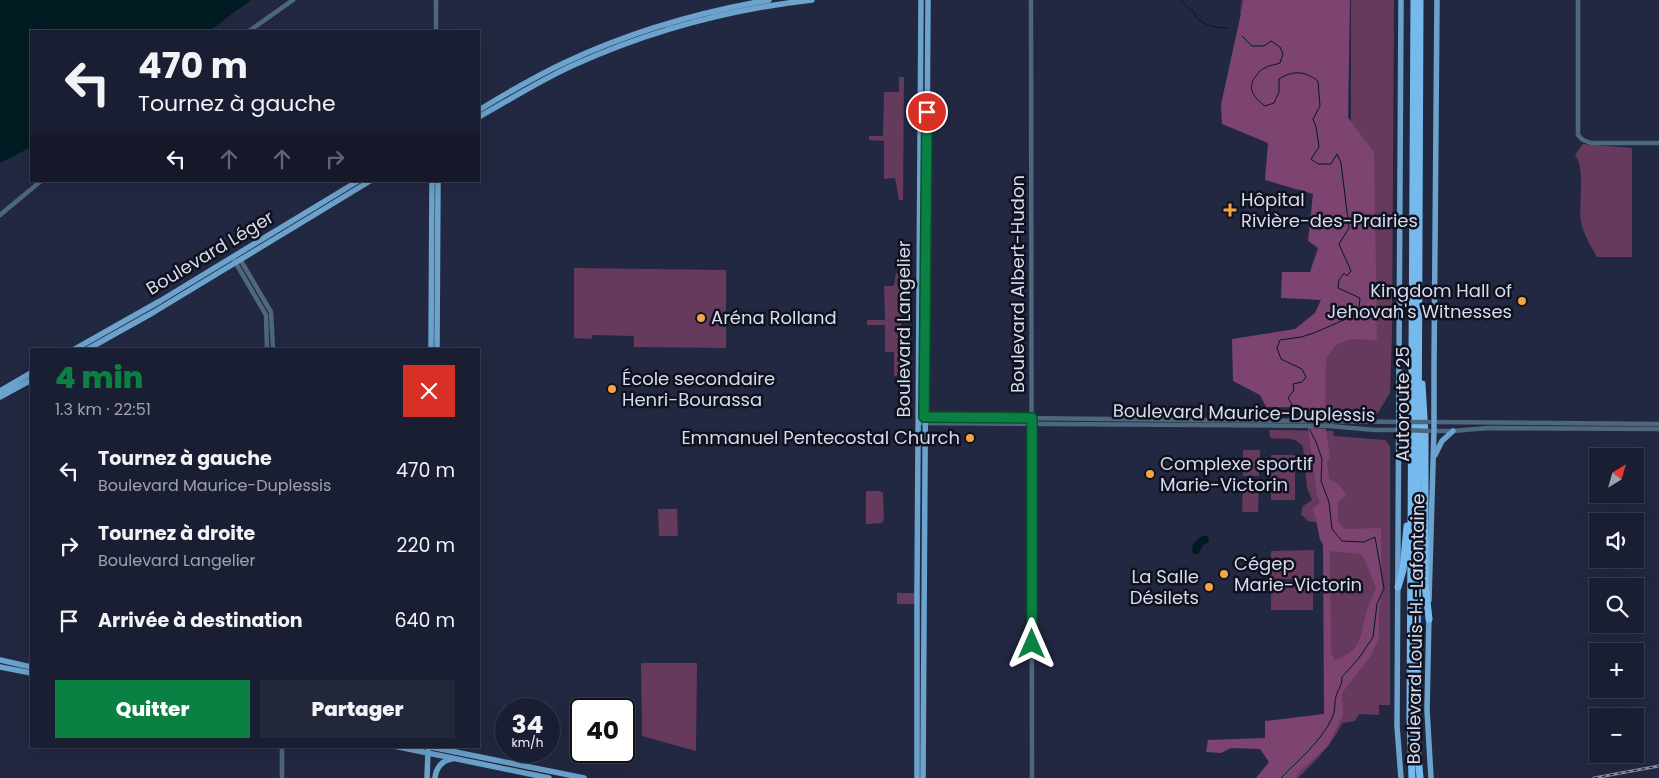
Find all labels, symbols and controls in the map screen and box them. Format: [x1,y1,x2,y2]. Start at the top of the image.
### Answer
text: 470 m [138,41,248,90]
icon: left [55,50,120,115]
text: Tournez à gauche [138,88,336,119]
pin [906,91,948,133]
icon: arrive [913,98,941,126]
icon: left [162,145,190,173]
icon: ahead [215,145,243,173]
icon: ahead [268,145,296,173]
icon: right [321,145,349,173]
street label: Boulevard Albert-Hudon [1005,175,1030,393]
place label: Hôpital Rivière-des-Prairies [1241,187,1418,233]
marker: Hôpital Rivière-des-Prairies [1223,203,1237,217]
street label: Boulevard Léger [141,204,278,301]
street label: Boulevard Langelier [891,240,916,418]
place label: Kingdom Hall of Jehovah's Witnesses [1327,278,1512,324]
marker: Kingdom Hall of Jehovah's Witnesses [1516,295,1528,307]
place label: Aréna Rolland [711,305,837,330]
marker: Aréna Rolland [695,312,707,324]
street label: Autoroute 25 [1390,346,1415,462]
text: 4 min [55,356,143,399]
button: close [403,365,455,417]
place label: École secondaire Henri-Bourassa [622,366,775,412]
marker: École secondaire Henri-Bourassa [606,383,618,395]
text: 1.3 km · 22:51 [55,398,151,421]
street label: Boulevard Maurice-Duplessis [1113,398,1375,427]
place label: Emmanuel Pentecostal Church [681,425,960,450]
marker: Emmanuel Pentecostal Church [964,432,976,444]
text: Tournez à gauche [98,445,272,472]
north arrow [1589,448,1644,502]
map controls [1589,448,1644,763]
place label: Complexe sportif Marie-Victorin [1160,451,1313,497]
icon: left [55,457,83,485]
text: 470 m [396,457,455,484]
marker: Complexe sportif Marie-Victorin [1144,468,1156,480]
text: Boulevard Maurice-Duplessis [98,474,331,497]
street label: Boulevard Louis-H.-Lafontaine [1401,493,1430,765]
button: sound [1589,513,1644,568]
text: Tournez à droite [98,520,255,547]
icon: right [55,532,83,560]
text: 220 m [397,532,455,559]
text: Boulevard Langelier [98,549,255,572]
place label: Cégep Marie-Victorin [1234,551,1362,597]
place label: La Salle Désilets [1130,564,1199,610]
marker: Cégep Marie-Victorin [1218,568,1230,580]
button: search [1589,578,1644,633]
marker: La Salle Désilets [1203,581,1215,593]
icon: arrive [55,607,83,635]
text: Arrivée à destination [98,607,303,634]
text: 640 m [394,607,455,634]
position arrow [1005,617,1057,669]
button: + [1589,643,1644,698]
button: Quitter [55,680,250,738]
button: Partager [260,680,455,738]
speed limit sign: 40 [570,698,635,763]
text: 34 [511,707,544,742]
button: − [1589,708,1644,763]
text: km/h [512,734,543,751]

